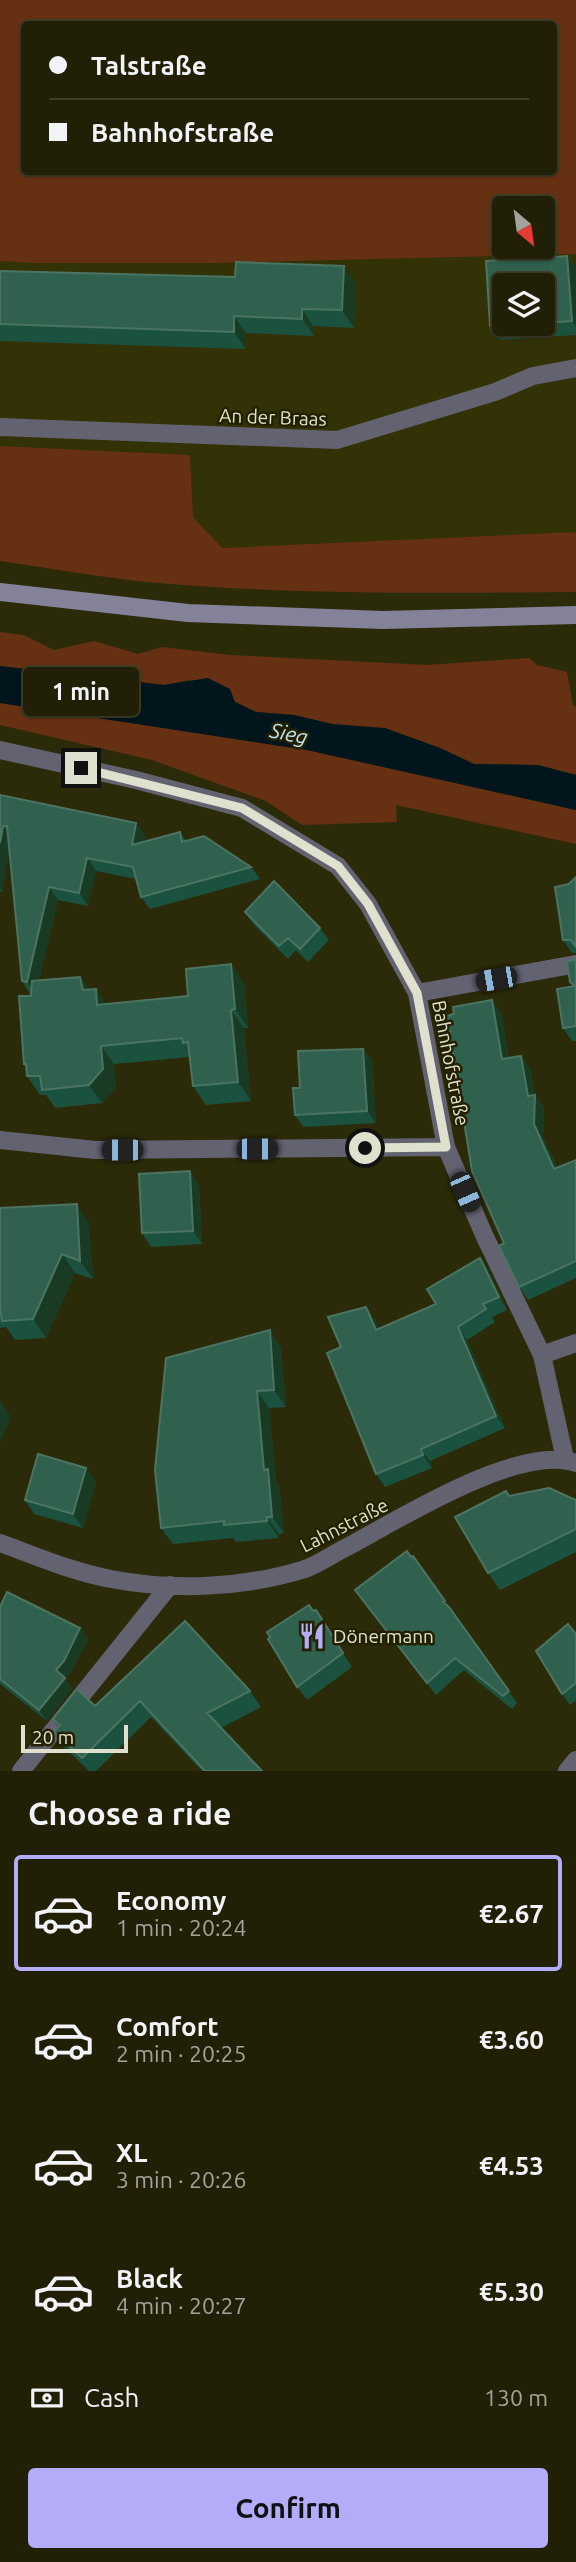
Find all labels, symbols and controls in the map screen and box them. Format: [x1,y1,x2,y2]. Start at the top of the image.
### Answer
text: Talstraße [91,51,207,80]
text: Bahnhofstraße [91,118,274,147]
north arrow [492,196,555,259]
map controls [492,196,555,336]
button: layers [492,273,555,336]
street label: An der Braas [219,404,327,430]
callout: 1 min [23,666,139,716]
text: 1 min [52,679,110,704]
water label: Sieg [267,717,310,749]
route end [65,752,97,784]
car [474,965,519,993]
street label: Bahnhofstraße [428,998,474,1128]
route start [349,1132,381,1164]
car [237,1139,279,1160]
car [102,1140,144,1161]
car [447,1169,484,1215]
street label: Lahnstraße [296,1493,392,1557]
restaurant icon: Dönermann [297,1621,327,1651]
place label: Dönermann [333,1625,434,1647]
scale bar [21,1722,128,1754]
text: 20 m [32,1726,74,1748]
text: Choose a ride [28,1795,231,1831]
icon: car [32,1882,95,1945]
text: Economy [116,1886,226,1915]
text: €2.67 [479,1899,544,1928]
text: 1 min · 20:24 [116,1915,247,1940]
icon: car [32,2008,95,2071]
text: Comfort [116,2012,219,2041]
text: €3.60 [479,2025,544,2054]
text: 2 min · 20:25 [116,2041,247,2066]
icon: car [32,2134,95,2197]
text: XL [116,2138,147,2167]
text: €4.53 [479,2151,544,2180]
text: 3 min · 20:26 [116,2167,247,2192]
icon: car [32,2260,95,2323]
text: Black [116,2264,183,2293]
text: €5.30 [479,2277,544,2306]
text: 4 min · 20:27 [116,2293,247,2318]
icon: cash [28,2379,66,2417]
text: Cash [84,2383,139,2412]
text: 130 m [484,2385,548,2410]
button: Confirm [28,2468,548,2548]

